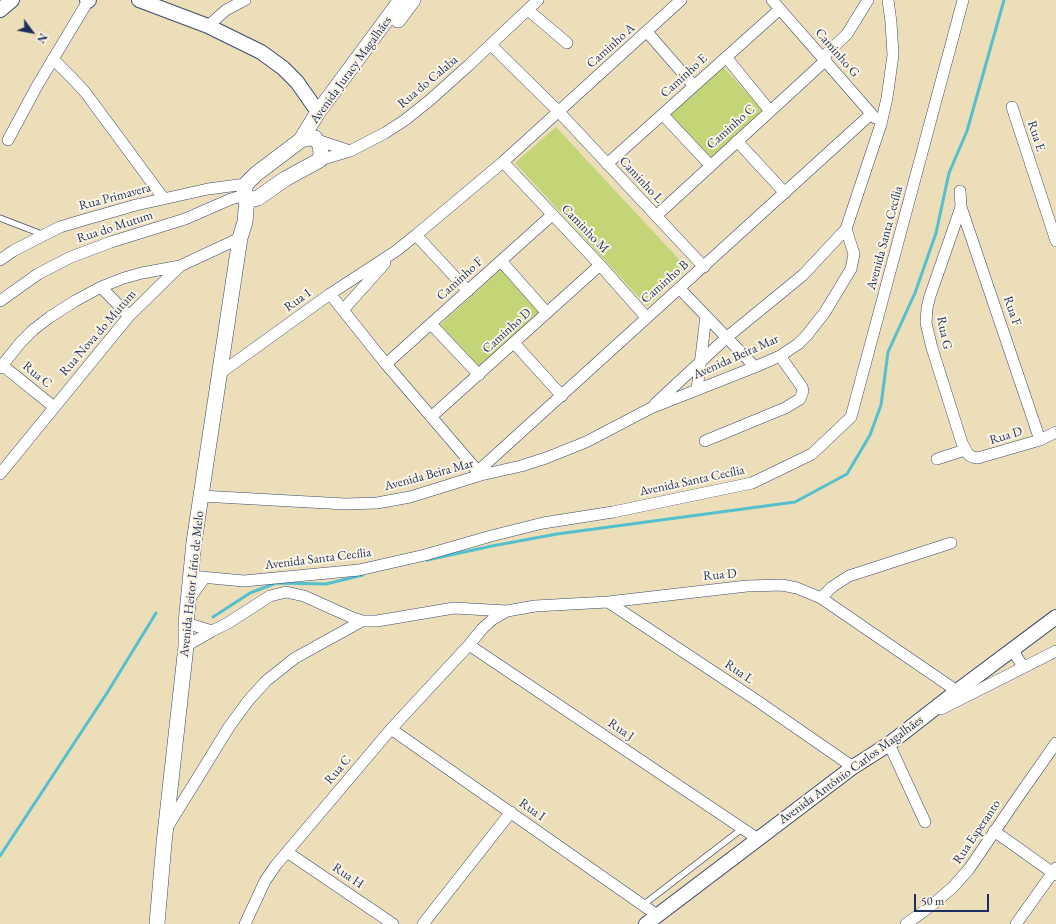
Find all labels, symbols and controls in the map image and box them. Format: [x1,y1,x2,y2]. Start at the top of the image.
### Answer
north arrow [12,12,52,52]
street label: Avenida Juracy Magalhães [307,13,395,127]
street label: Caminho A [584,20,638,72]
street label: Caminho G [812,25,862,81]
text: N [34,31,50,46]
street label: Caminho E [657,51,711,101]
street label: Rua do Calaba [395,52,461,112]
street label: Caminho C [704,101,758,153]
street label: Rua E [1024,119,1048,153]
street label: Caminho L [616,154,666,206]
street label: Rua Primavera [77,180,153,214]
street label: Avenida Santa Cecília [864,184,906,292]
street label: Caminho M [558,201,612,257]
street label: Rua do Mutum [75,207,155,247]
street label: Caminho F [434,254,486,304]
street label: Caminho B [638,257,692,307]
street label: Rua 1 [281,285,315,315]
street label: Rua Nova do Mutum [56,287,140,379]
street label: Rua F [1000,294,1024,328]
street label: Caminho D [479,305,535,357]
street label: Rua G [933,315,955,351]
street label: Avenida Beira Mar [691,331,781,383]
street label: Rua C [19,359,55,391]
street label: Rua D [988,424,1024,448]
street label: Avenida Beira Mar [383,456,475,494]
street label: Avenida Santa Cecília [638,462,746,500]
street label: Avenida Heitor Lírio de Melo [177,510,207,658]
street label: Avenida Santa Cecília [264,545,372,573]
street label: Rua D [703,566,737,584]
street label: Rua L [722,657,756,687]
street label: Avenida Antônio Carlos Magalhães [776,712,926,828]
street label: Rua J [605,716,637,744]
street label: Rua C [321,752,355,788]
street label: Rua I [516,795,548,825]
street label: Rua Esperanto [950,797,1004,867]
street label: Rua H [329,860,367,892]
scale bar [916,886,991,912]
text: 50 m [921,893,944,909]

